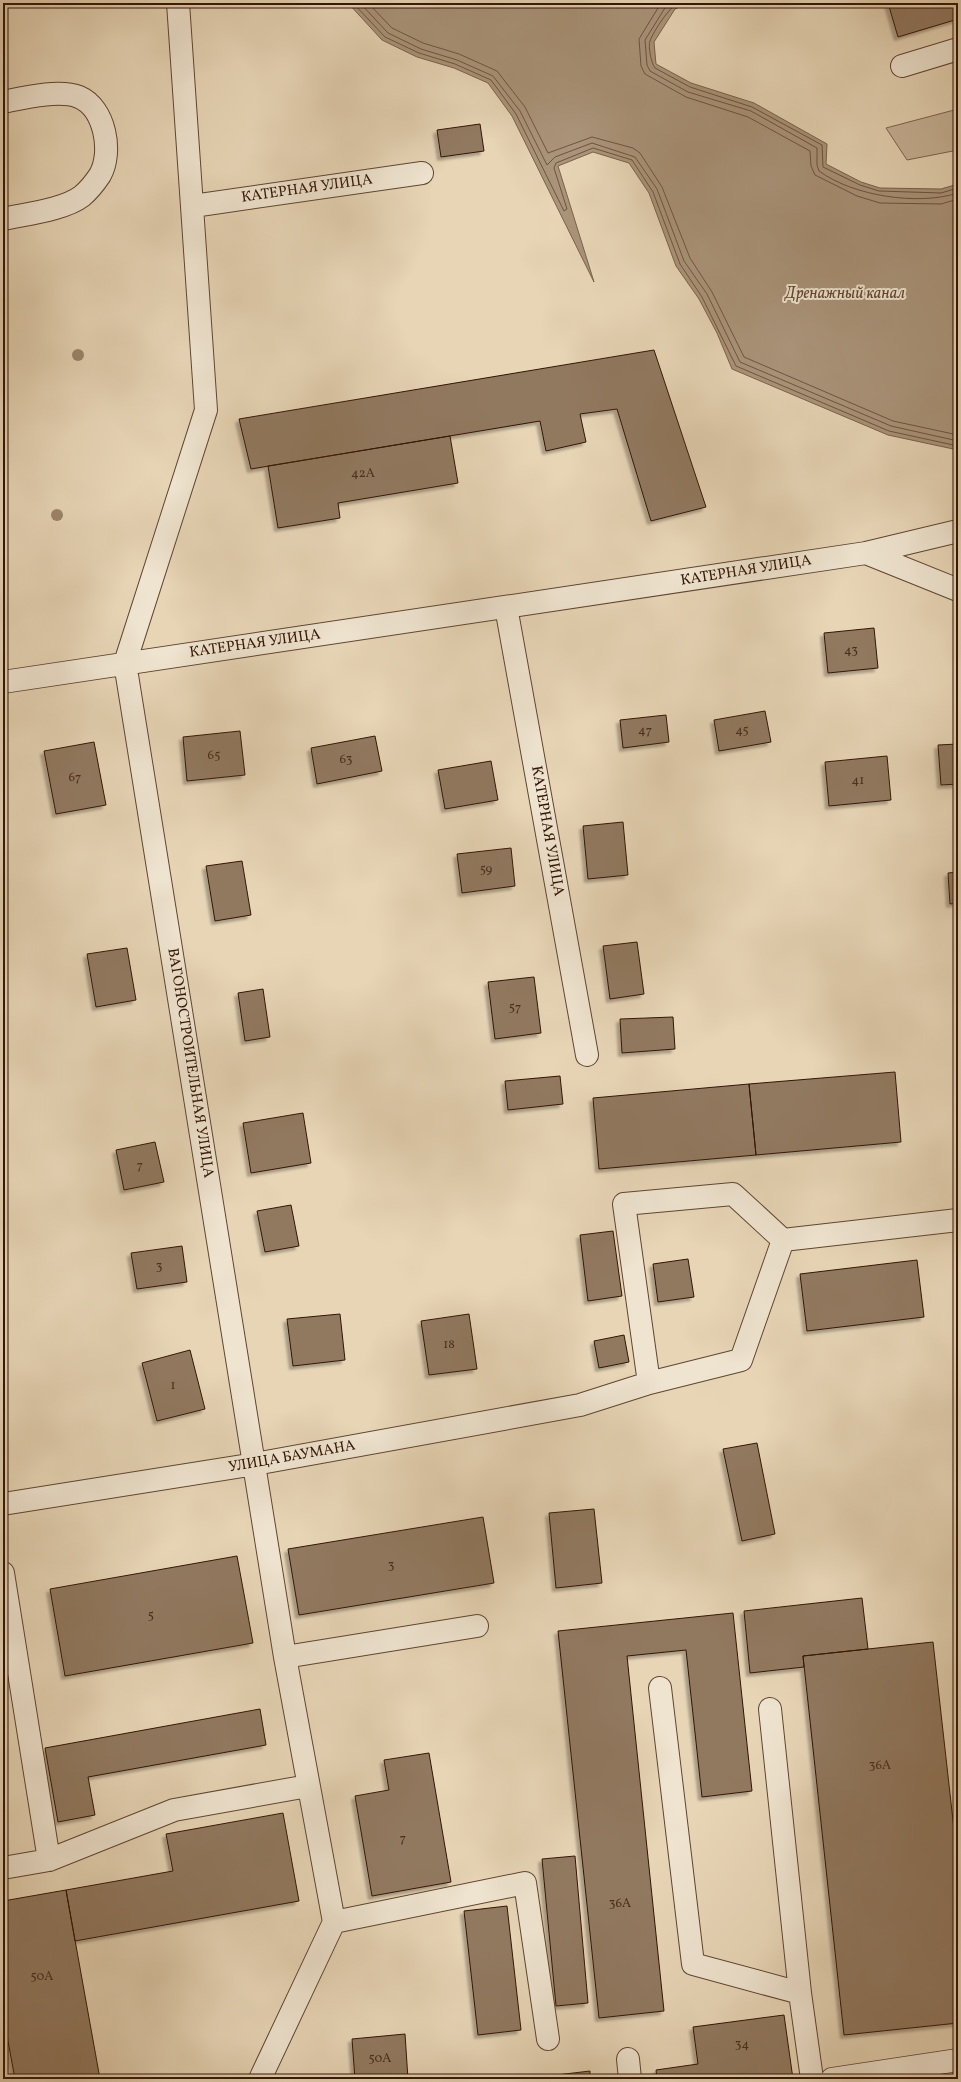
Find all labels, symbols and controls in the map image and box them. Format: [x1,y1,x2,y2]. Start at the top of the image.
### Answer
street label: КАТЕРНАЯ УЛИЦА [240,169,374,209]
water label: Дренажный канал [784,283,905,305]
house number: 42А [351,465,375,483]
street label: КАТЕРНАЯ УЛИЦА [679,550,813,592]
street label: КАТЕРНАЯ УЛИЦА [188,624,322,664]
house number: 43 [844,642,858,660]
house number: 47 [638,722,652,740]
house number: 45 [735,722,749,740]
house number: 65 [208,747,220,765]
house number: 63 [339,751,353,769]
street label: КАТЕРНАЯ УЛИЦА [525,764,569,898]
house number: 67 [69,769,81,787]
house number: 41 [852,772,864,790]
house number: 59 [480,861,493,879]
street label: ВАГОНОСТРОИТЕЛЬНАЯ УЛИЦА [161,946,219,1180]
house number: 57 [509,999,521,1017]
house number: 7 [137,1157,143,1175]
house number: 3 [156,1258,163,1276]
house number: 18 [443,1336,455,1354]
house number: 1 [170,1377,176,1395]
street label: УЛИЦА БАУМАНА [227,1435,358,1479]
house number: 3 [388,1557,395,1575]
house number: 5 [148,1607,154,1625]
house number: 36А [869,1757,891,1775]
house number: 7 [400,1830,406,1848]
house number: 36А [609,1895,631,1913]
house number: 50А [31,1968,53,1986]
house number: 34 [735,2036,749,2054]
house number: 50А [369,2050,391,2068]

